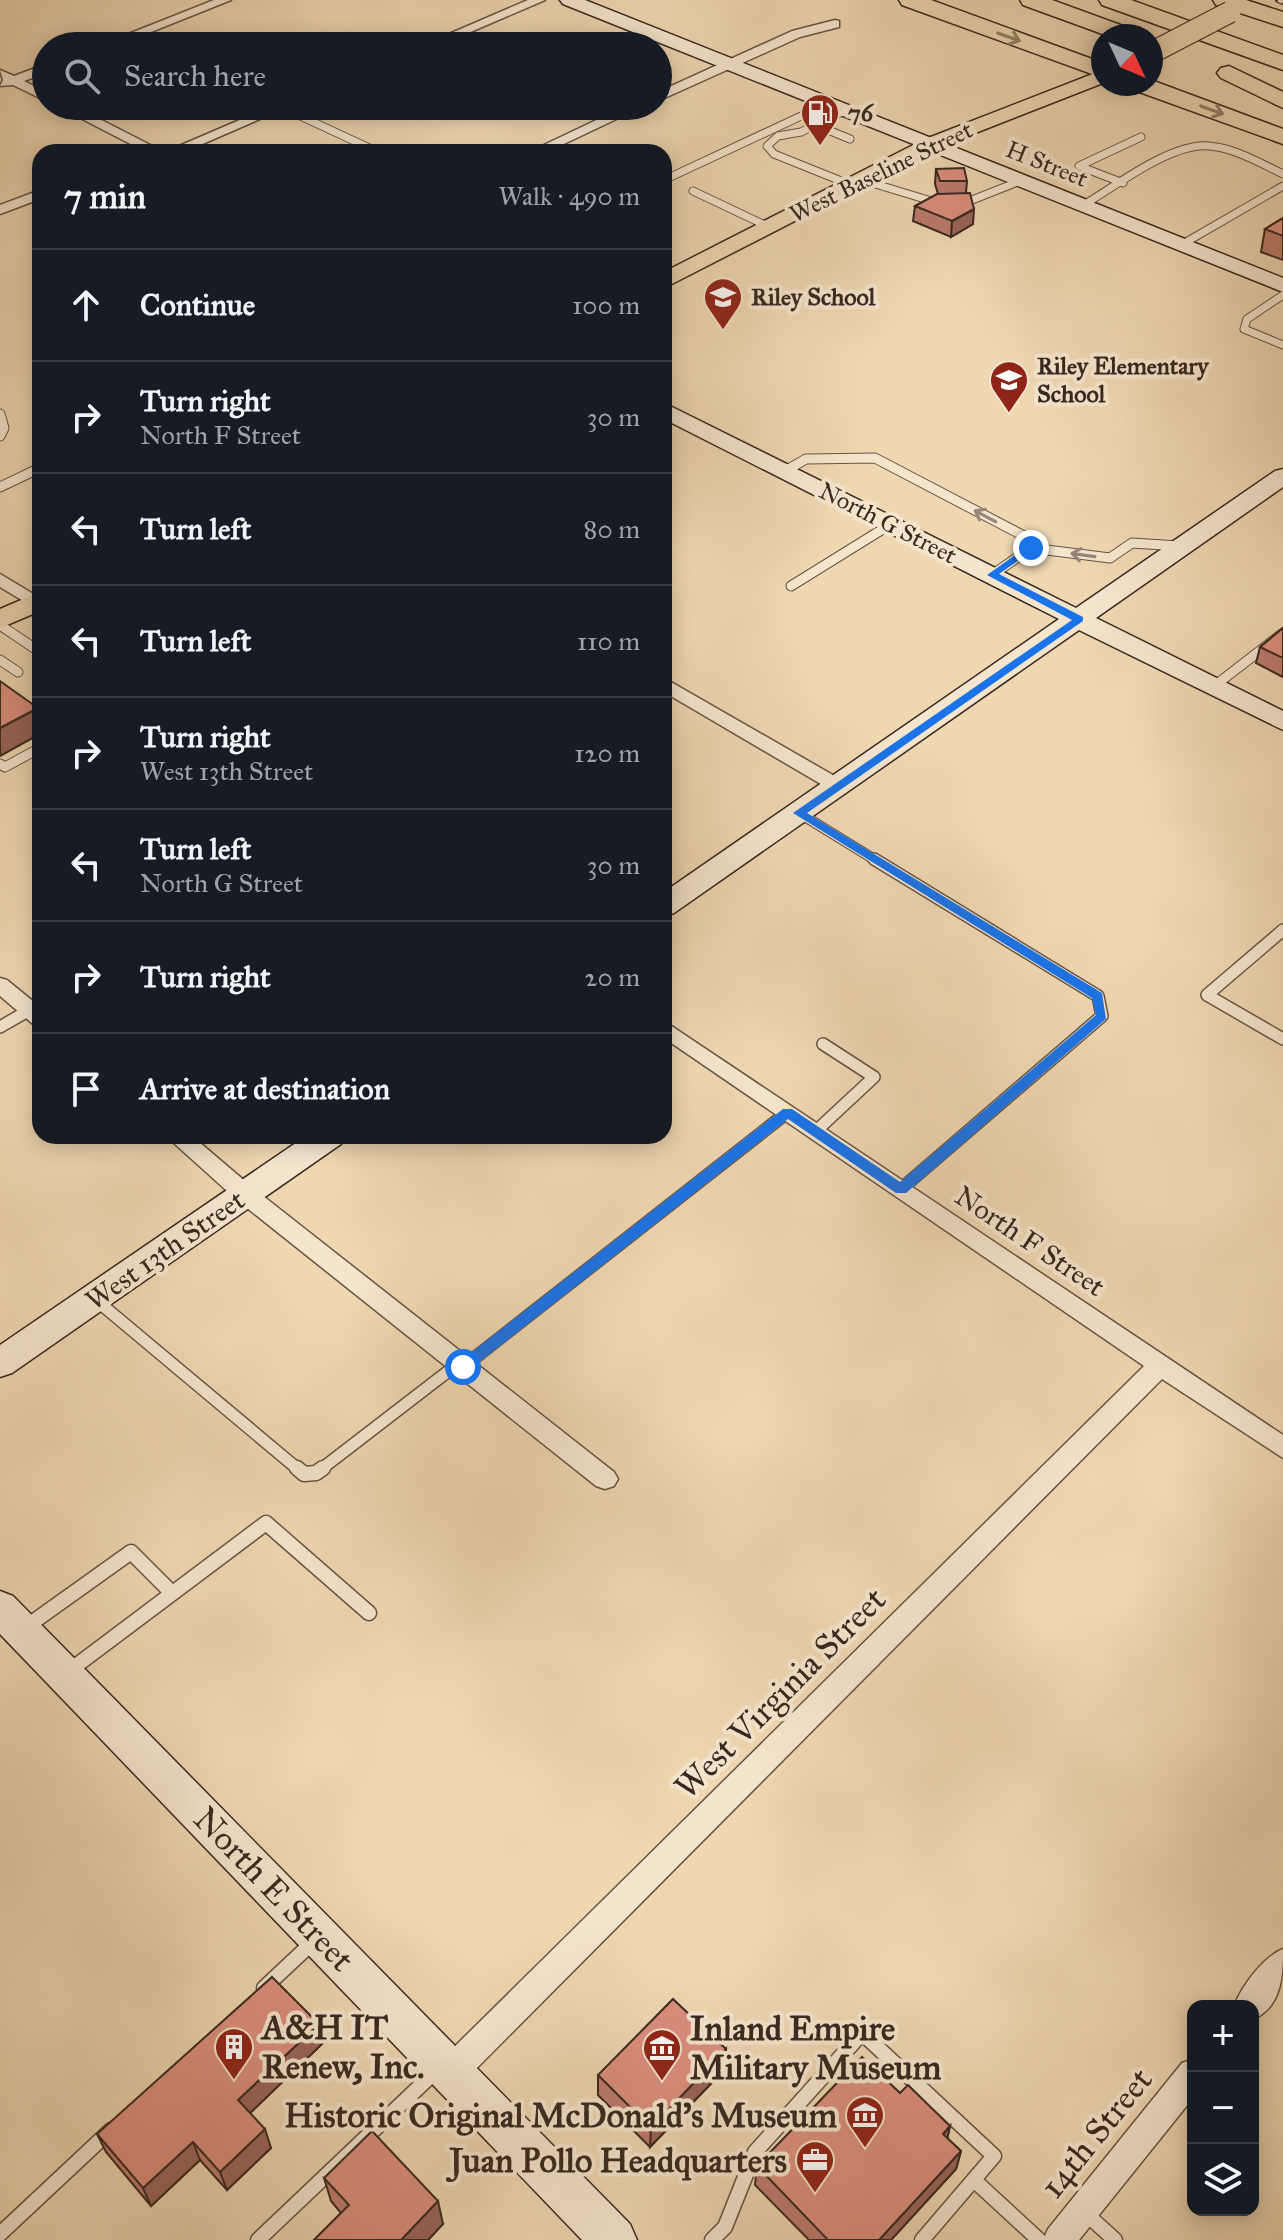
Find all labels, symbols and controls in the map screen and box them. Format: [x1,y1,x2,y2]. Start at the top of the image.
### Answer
north arrow [1091,24,1163,96]
one-way arrow [996,31,1021,45]
search box [32,32,672,120]
icon: search [60,54,104,98]
text: Search here [124,58,266,94]
fuel station icon: 76 [799,92,841,147]
place label: 76 [848,98,875,128]
one-way arrow [1199,104,1223,118]
street label: West Baseline Street [785,114,978,229]
street label: H Street [1002,134,1093,194]
text: 7 min [64,176,146,217]
text: Walk · 490 m [499,180,640,212]
school or university icon: Riley School [702,276,744,331]
place label: Riley School [751,282,876,312]
icon: ahead [64,283,108,327]
text: Continue [140,287,255,323]
text: 100 m [572,289,640,321]
place label: Riley Elementary School [1037,351,1210,409]
school or university icon: Riley Elementary School [988,359,1030,414]
text: Turn right [140,383,271,419]
icon: right [64,395,108,439]
text: 30 m [587,401,640,433]
text: North F Street [140,419,301,451]
street label: North G Street [814,475,962,571]
icon: left [64,507,108,551]
one-way arrow [974,507,997,523]
text: Turn left [140,511,251,547]
text: 80 m [584,513,640,545]
route end [1013,530,1049,566]
one-way arrow [1071,547,1096,562]
icon: left [64,619,108,663]
text: Turn left [140,623,251,659]
text: 110 m [577,625,640,657]
text: Turn right [140,719,271,755]
icon: right [64,731,108,775]
text: 120 m [574,737,640,769]
text: West 13th Street [140,755,313,787]
text: Turn left [140,831,251,867]
icon: left [64,843,108,887]
text: 30 m [587,849,640,881]
text: North G Street [140,867,303,899]
icon: right [64,955,108,999]
text: Turn right [140,959,271,995]
text: 20 m [585,961,640,993]
icon: arrive [64,1067,108,1111]
text: Arrive at destination [140,1071,390,1107]
street label: North F Street [948,1178,1112,1304]
street label: West 13th Street [79,1182,252,1318]
route start [445,1349,481,1385]
street label: West Virginia Street [666,1579,894,1807]
street label: North E Street [185,1798,363,1980]
map controls [1187,2000,1259,2216]
button: + [1187,2000,1259,2072]
place label: A&H IT Renew, Inc. [260,2007,424,2087]
place label: Inland Empire Military Museum [690,2008,942,2088]
building icon: A&H IT Renew, Inc. [213,2026,255,2081]
museum icon: Inland Empire Military Museum [641,2027,683,2082]
street label: 14th Street [1031,2060,1161,2206]
button: − [1187,2072,1259,2144]
museum icon: Historic Original McDonald's Museum [844,2094,886,2149]
place label: Historic Original McDonald's Museum [284,2095,837,2136]
office icon: Juan Pollo Headquarters [794,2139,836,2194]
place label: Juan Pollo Headquarters [446,2140,787,2183]
button: layers [1187,2144,1259,2216]

